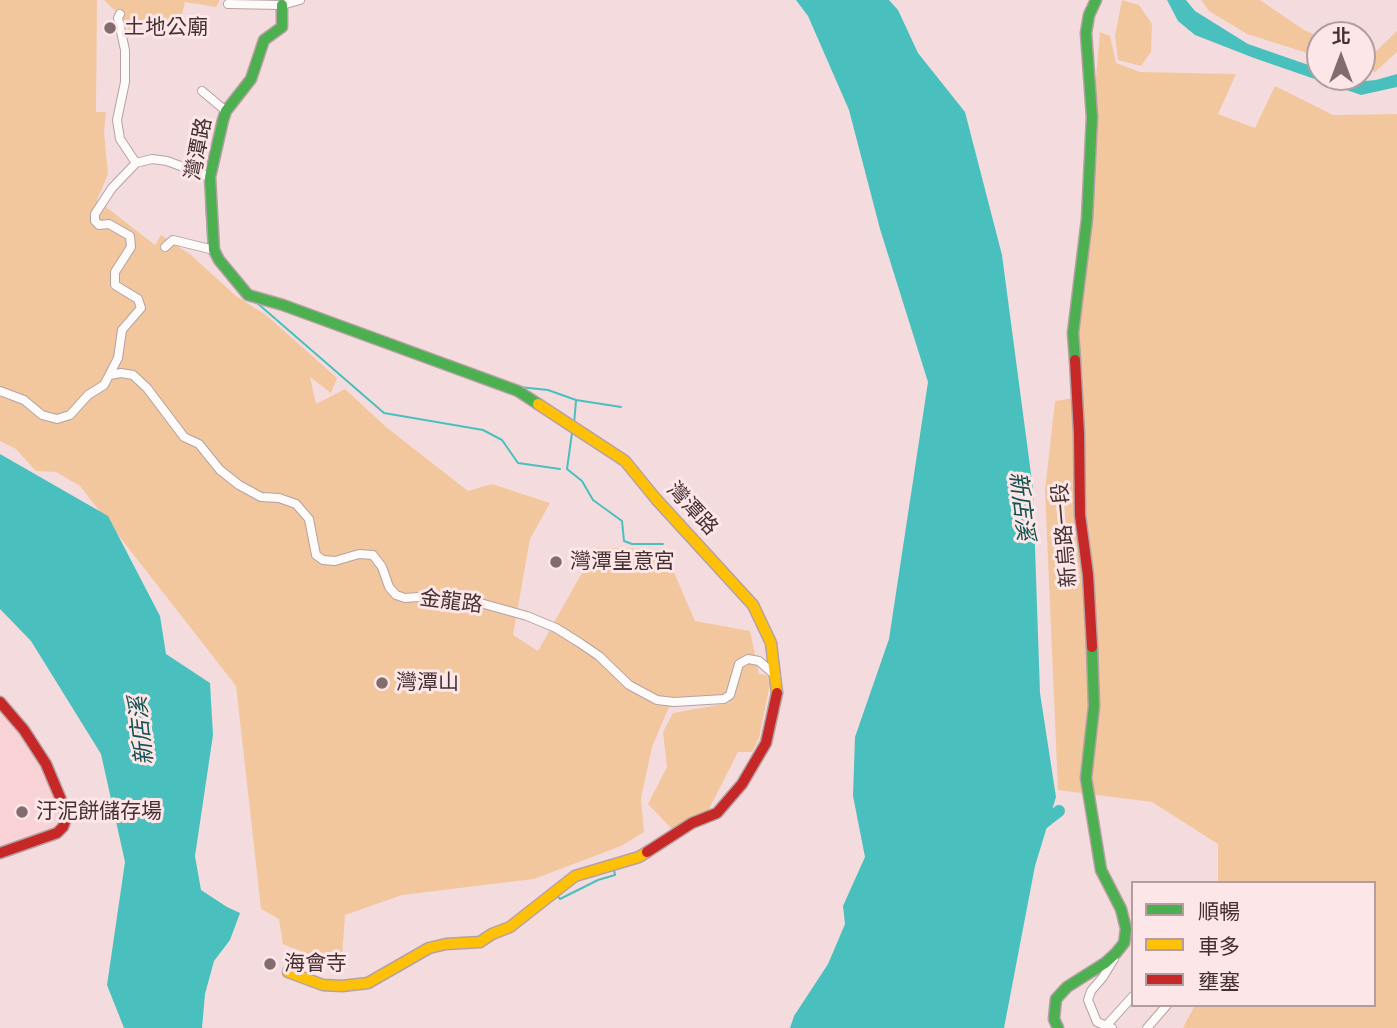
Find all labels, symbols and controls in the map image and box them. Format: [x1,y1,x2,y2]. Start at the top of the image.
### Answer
place label: 土地公廟 [124,15,208,41]
marker: 土地公廟 [102,20,118,36]
north arrow [1306,21,1376,91]
text: 北 [1331,25,1351,48]
street label: 灣潭路 [181,116,217,182]
water label: 新店溪 [1003,470,1039,542]
street label: 灣潭路 [661,477,723,541]
street label: 新烏路一段 [1048,482,1082,588]
place label: 灣潭皇意宮 [570,549,675,575]
marker: 灣潭皇意宮 [548,554,564,570]
street label: 金龍路 [418,586,484,618]
place label: 灣潭山 [396,670,459,696]
marker: 灣潭山 [374,675,390,691]
water label: 新店溪 [125,695,159,767]
place label: 汙泥餅儲存場 [36,799,162,825]
marker: 汙泥餅儲存場 [14,804,30,820]
legend [1131,881,1376,1007]
text: 順暢 [1198,899,1240,924]
text: 車多 [1198,934,1240,959]
place label: 海會寺 [284,951,347,977]
marker: 海會寺 [262,956,278,972]
text: 壅塞 [1198,969,1240,994]

